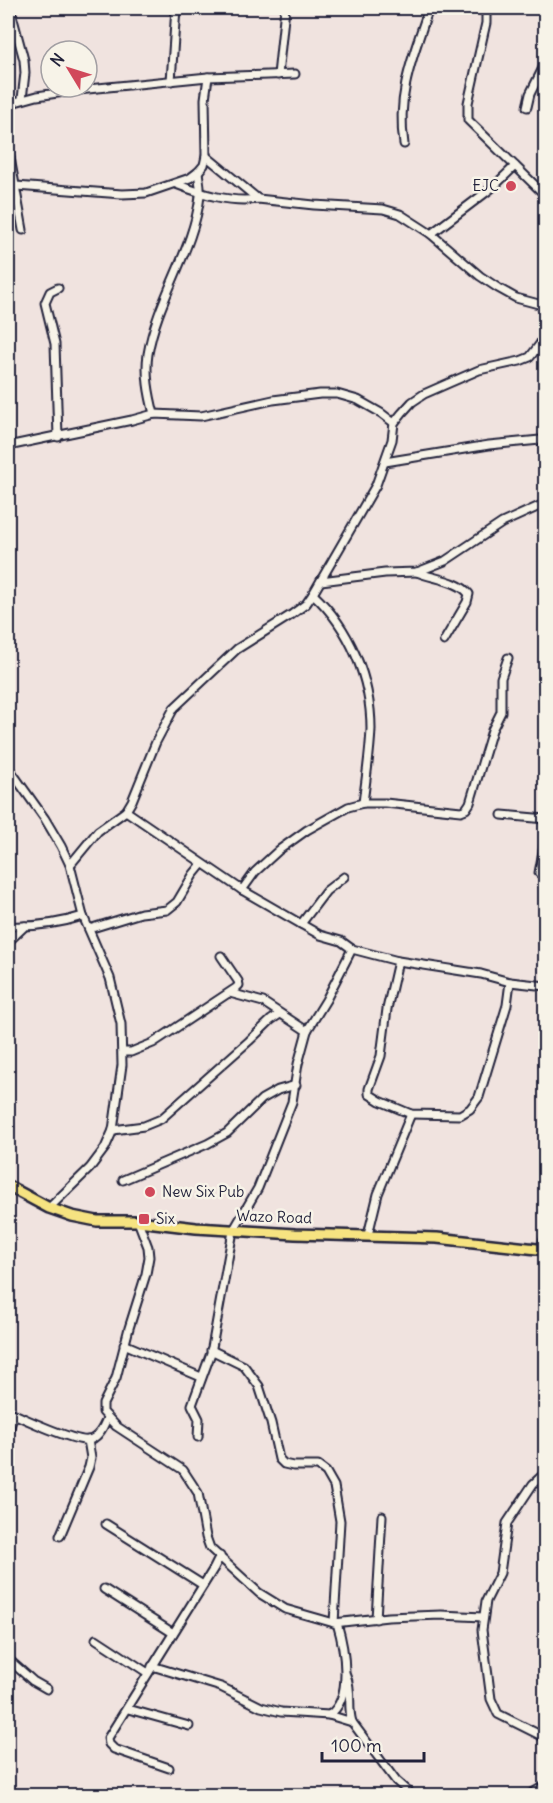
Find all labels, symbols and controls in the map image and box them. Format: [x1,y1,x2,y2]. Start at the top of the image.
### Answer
north arrow [39,39,99,99]
text: N [46,49,68,70]
place label: EJC [472,176,499,195]
marker: EJC [504,179,518,193]
place label: New Six Pub [162,1182,244,1201]
marker: New Six Pub [143,1185,157,1199]
street label: Wazo Road [236,1206,312,1227]
place label: Six [156,1209,176,1228]
marker: Six [137,1212,151,1226]
scale bar [322,1725,424,1763]
text: 100 m [331,1734,382,1757]

